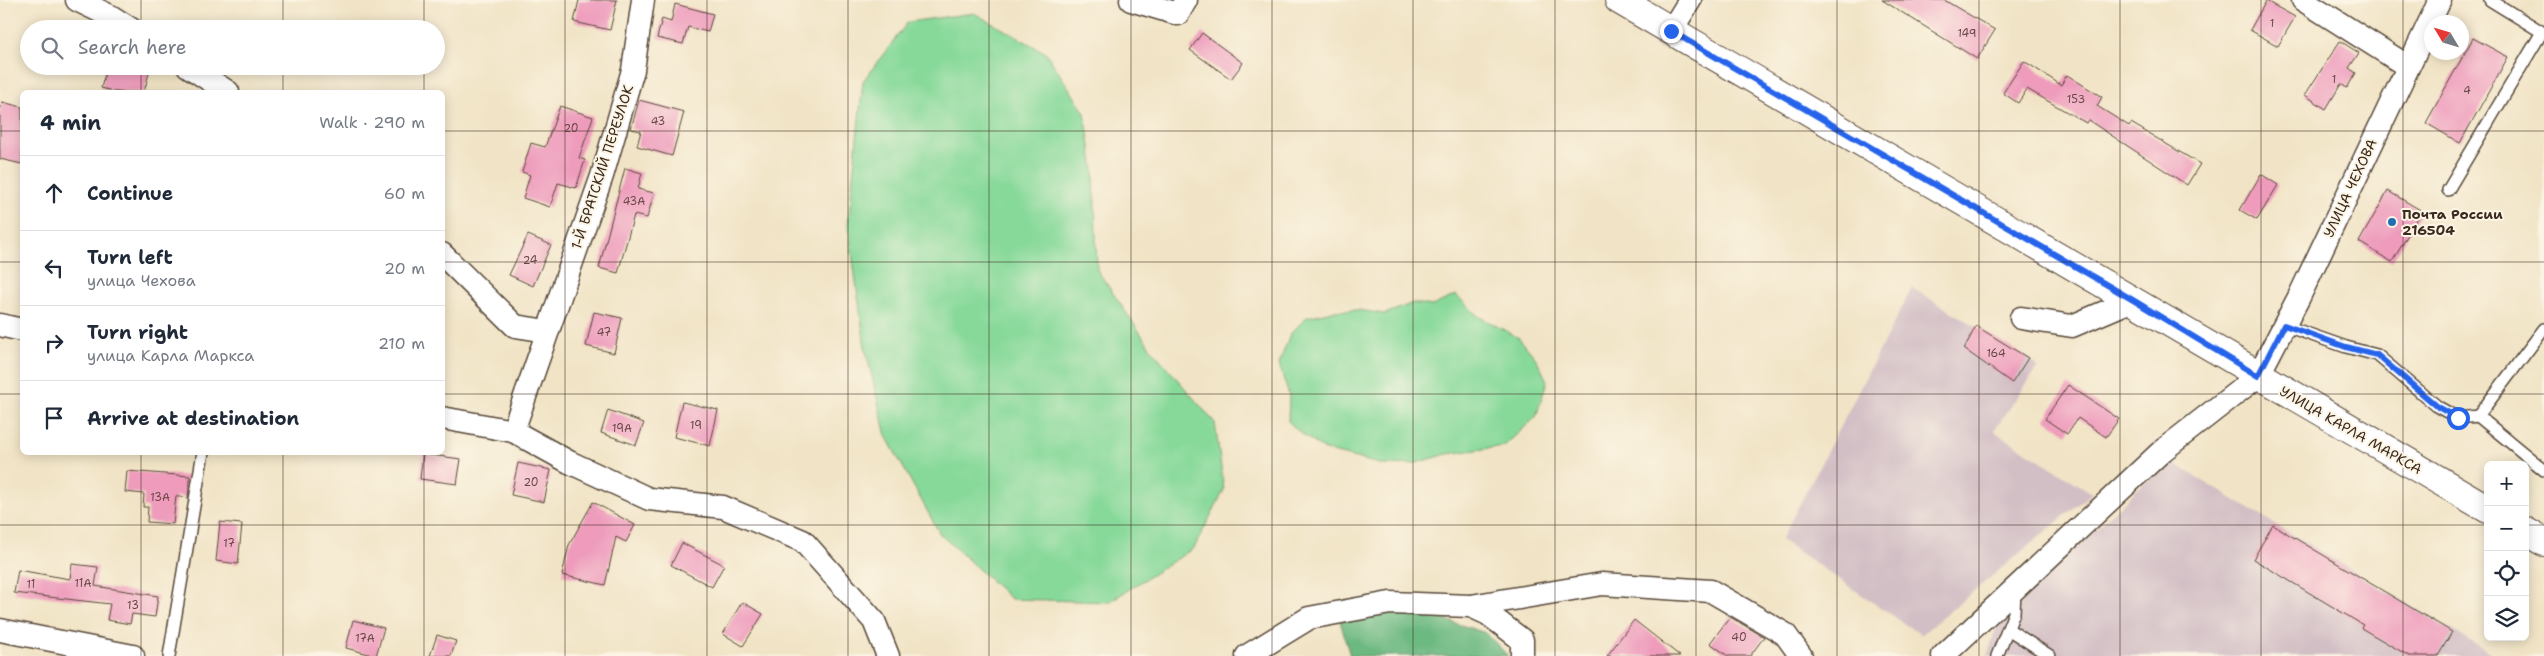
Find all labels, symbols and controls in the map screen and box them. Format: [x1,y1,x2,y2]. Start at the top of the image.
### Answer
north arrow [2424,15,2469,60]
house number: 1 [2270,16,2274,31]
search box [20,20,445,75]
route end [1660,20,1683,43]
house number: 149 [1957,26,1977,41]
icon: search [38,34,66,62]
text: Search here [78,35,187,60]
house number: 1 [2332,72,2336,87]
street label: 1-Й БРАТСКИЙ ПЕРЕУЛОК [567,82,637,252]
house number: 4 [2463,83,2471,98]
house number: 153 [2067,92,2085,107]
text: 4 min [40,109,101,137]
text: Walk · 290 m [319,112,425,133]
house number: 43 [651,114,665,129]
house number: 20 [563,121,579,136]
street label: УЛИЦА ЧЕХОВА [2319,136,2381,240]
icon: ahead [40,179,68,207]
text: Continue [87,181,173,206]
text: 60 m [384,183,425,204]
house number: 43А [623,194,645,209]
place label: Почта России 216504 [2402,205,2503,239]
marker: Почта России 216504 [2386,216,2398,228]
text: Turn left [87,245,173,270]
house number: 24 [523,253,538,268]
icon: left [40,254,68,282]
text: 20 m [384,258,425,279]
text: улица Чехова [87,270,196,291]
text: Turn right [87,320,188,345]
house number: 47 [597,325,612,340]
icon: right [40,329,68,357]
text: 210 m [378,333,425,354]
text: улица Карла Маркса [87,345,254,366]
house number: 164 [1986,346,2006,361]
street label: УЛИЦА КАРЛА МАРКСА [2277,382,2425,478]
icon: arrive [40,404,68,432]
text: Arrive at destination [87,406,299,431]
route start [2447,407,2470,430]
house number: 19 [690,418,702,433]
house number: 19А [612,421,632,436]
map controls [2484,461,2529,641]
button: + [2484,461,2529,506]
house number: 20 [523,475,539,490]
house number: 13А [150,490,170,505]
button: − [2484,506,2529,551]
house number: 17 [223,536,235,551]
button: locate [2484,551,2529,596]
house number: 11А [75,576,91,591]
house number: 11 [27,577,35,592]
button: layers [2484,596,2529,641]
house number: 13 [127,598,139,613]
house number: 40 [1731,630,1747,645]
house number: 17А [355,631,375,646]

